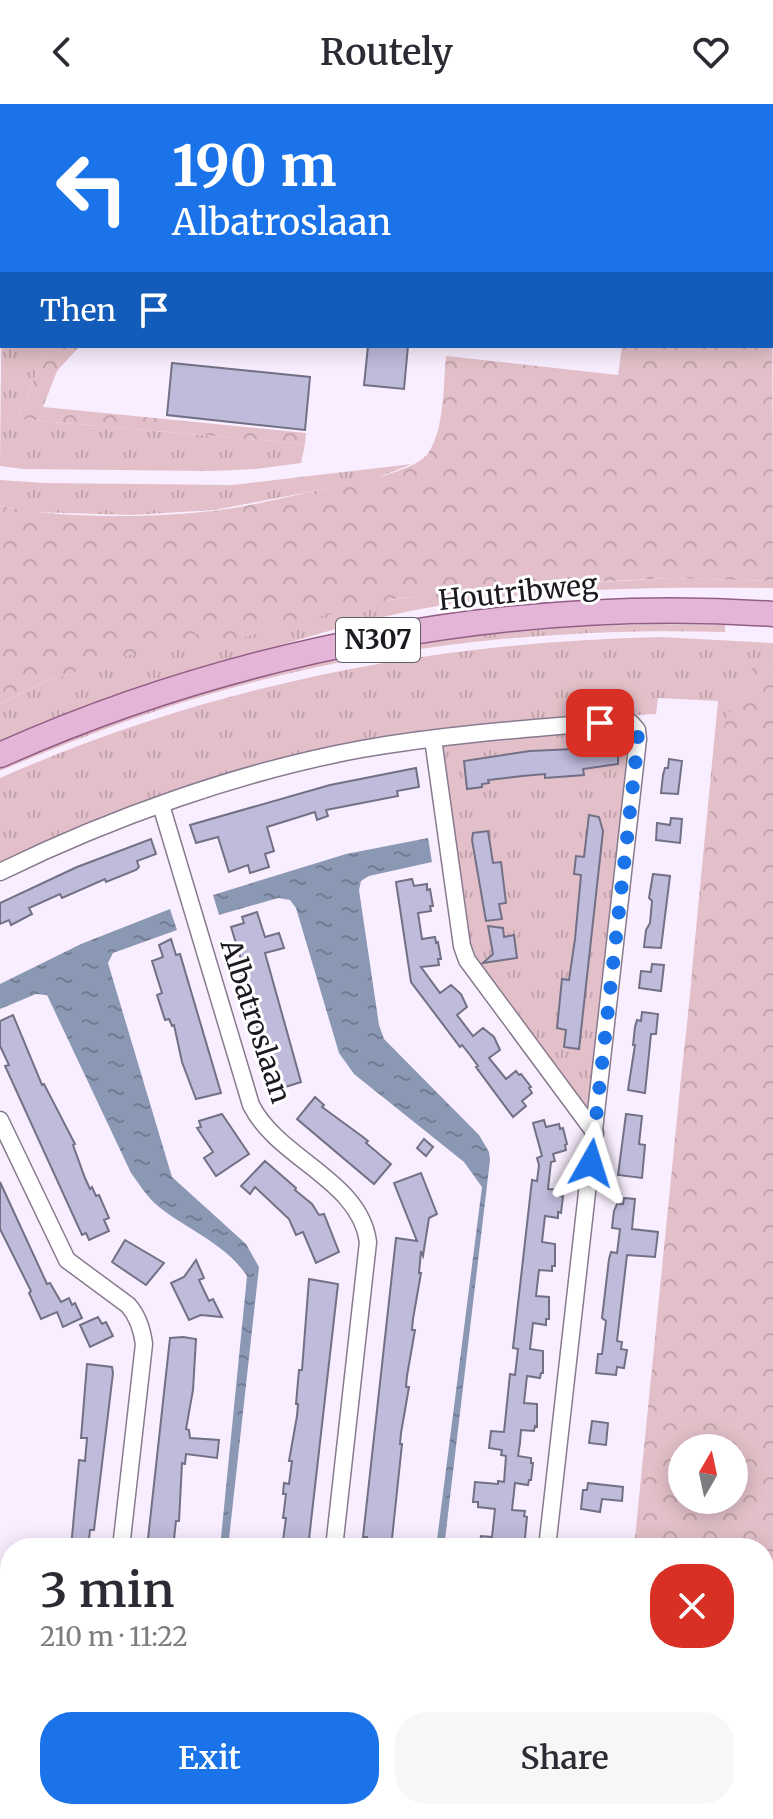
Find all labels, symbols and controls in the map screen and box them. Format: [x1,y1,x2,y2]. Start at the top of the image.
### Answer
icon: back [40,30,84,74]
text: Routely [320,30,453,75]
icon: heart [689,30,733,74]
text: 190 m [172,131,337,201]
icon: left [40,136,144,240]
text: Albatroslaan [172,200,391,245]
icon: arrive [132,288,176,332]
text: Then [40,291,116,329]
street label: Houtribweg [437,566,599,618]
road number: N307 [336,618,420,662]
pin [566,689,634,757]
icon: arrive [578,701,622,745]
street label: Albatroslaan [212,933,299,1108]
position arrow [549,1121,633,1205]
north arrow [668,1434,748,1514]
map controls [668,1434,748,1514]
text: 3 min [40,1560,175,1620]
button: close [650,1564,734,1648]
text: 210 m · 11:22 [40,1620,188,1653]
button: Exit [40,1712,379,1804]
button: Share [395,1712,734,1804]

